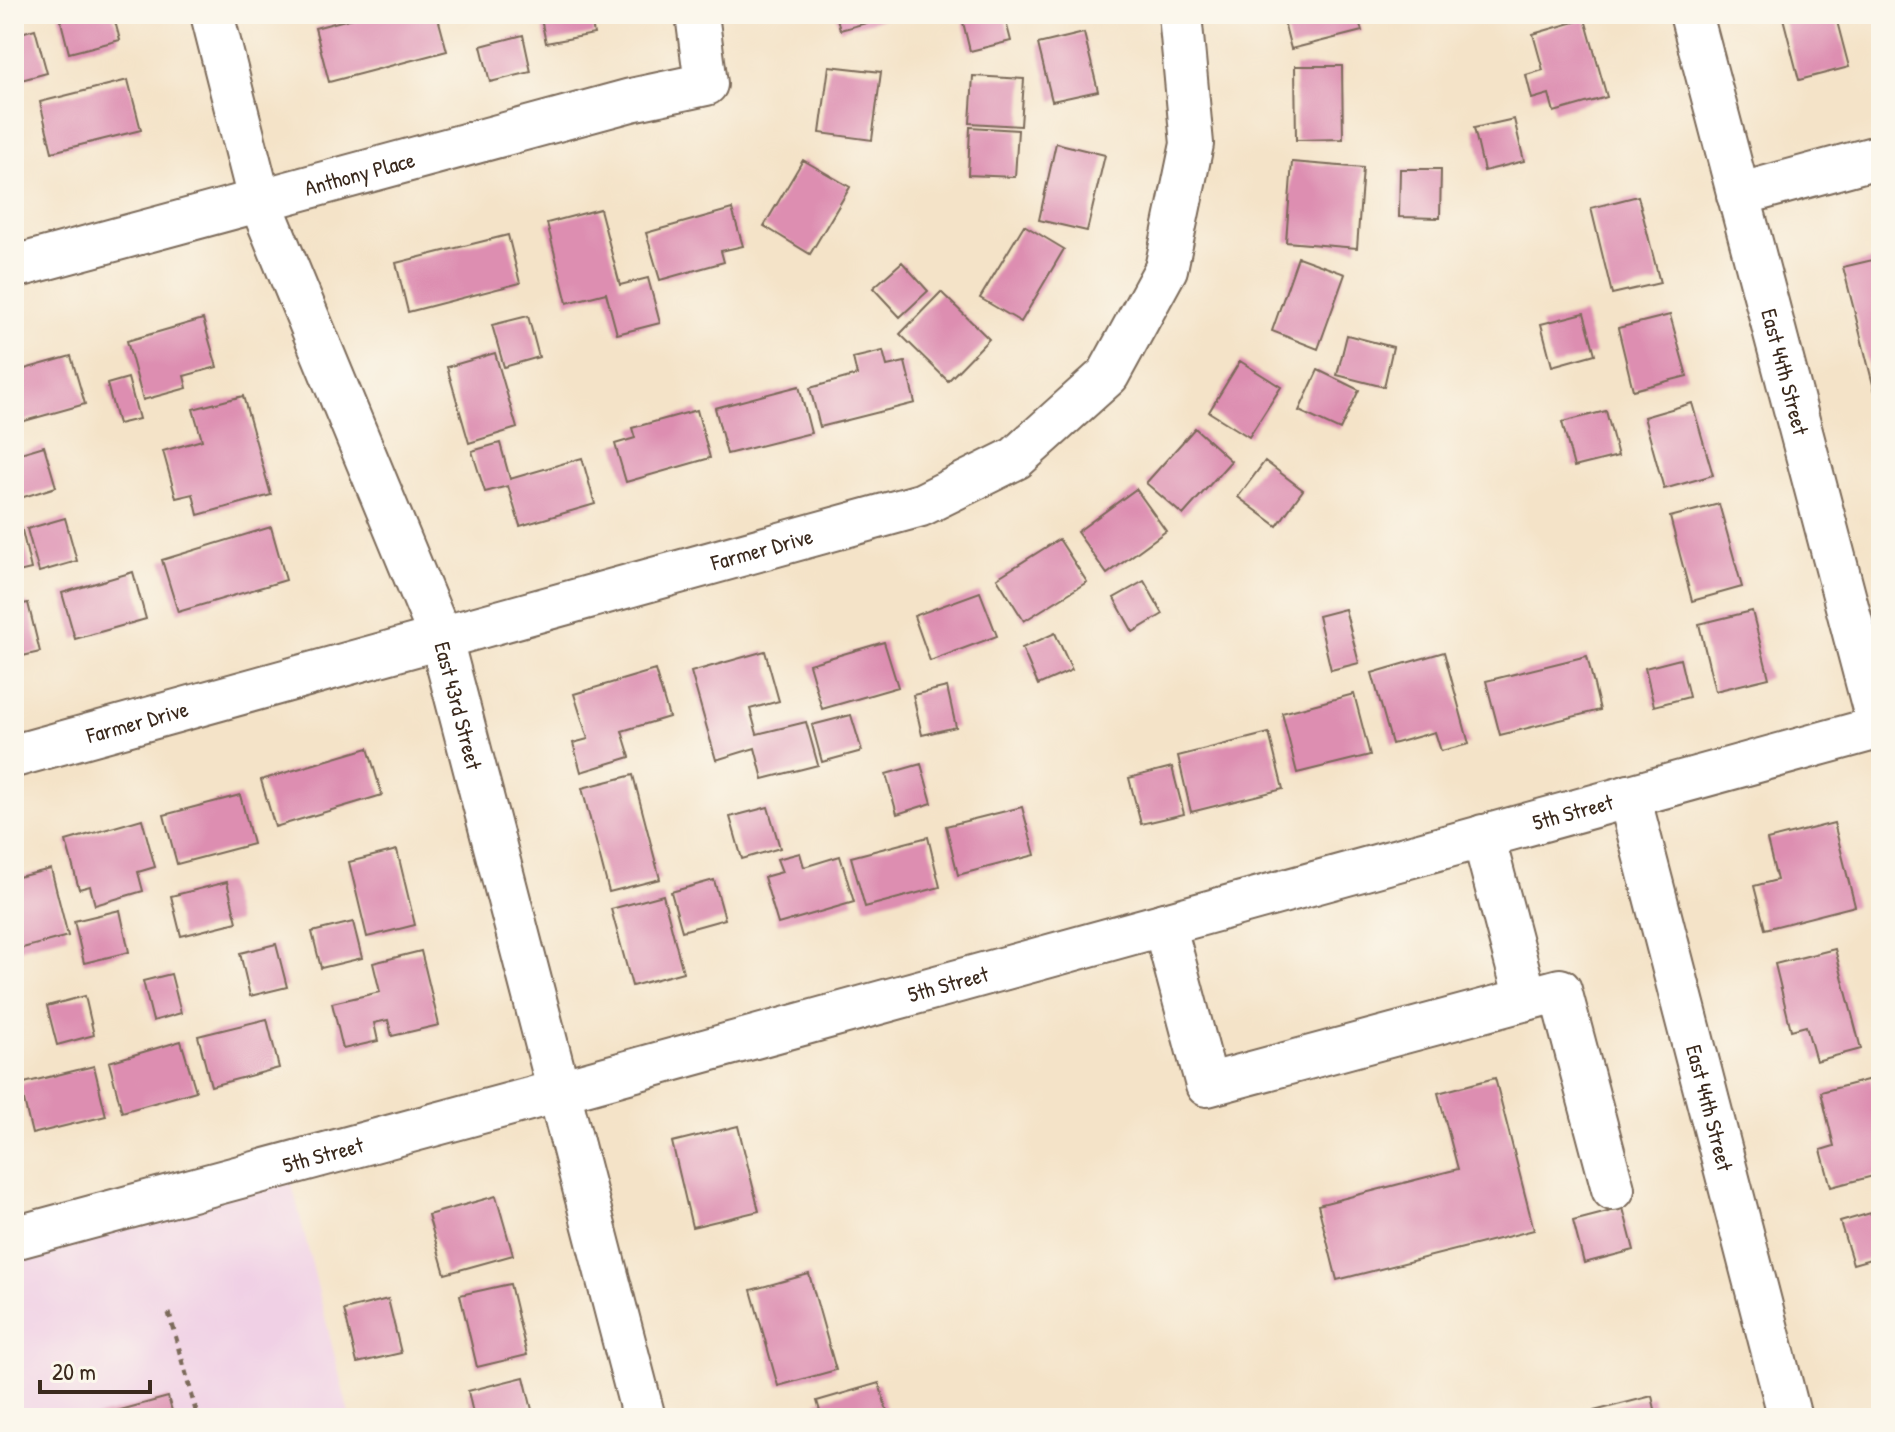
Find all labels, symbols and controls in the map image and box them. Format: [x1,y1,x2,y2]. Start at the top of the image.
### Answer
street label: Anthony Place [301,144,418,203]
street label: East 44th Street [1754,306,1816,438]
street label: Farmer Drive [707,521,816,578]
street label: East 43rd Street [427,639,490,773]
street label: Farmer Drive [82,693,192,750]
street label: 5th Street [1529,786,1617,837]
street label: 5th Street [904,958,992,1009]
street label: East 44th Street [1679,1041,1741,1174]
street label: 5th Street [279,1129,367,1180]
scale bar [40,1344,150,1394]
text: 20 m [52,1355,96,1387]

